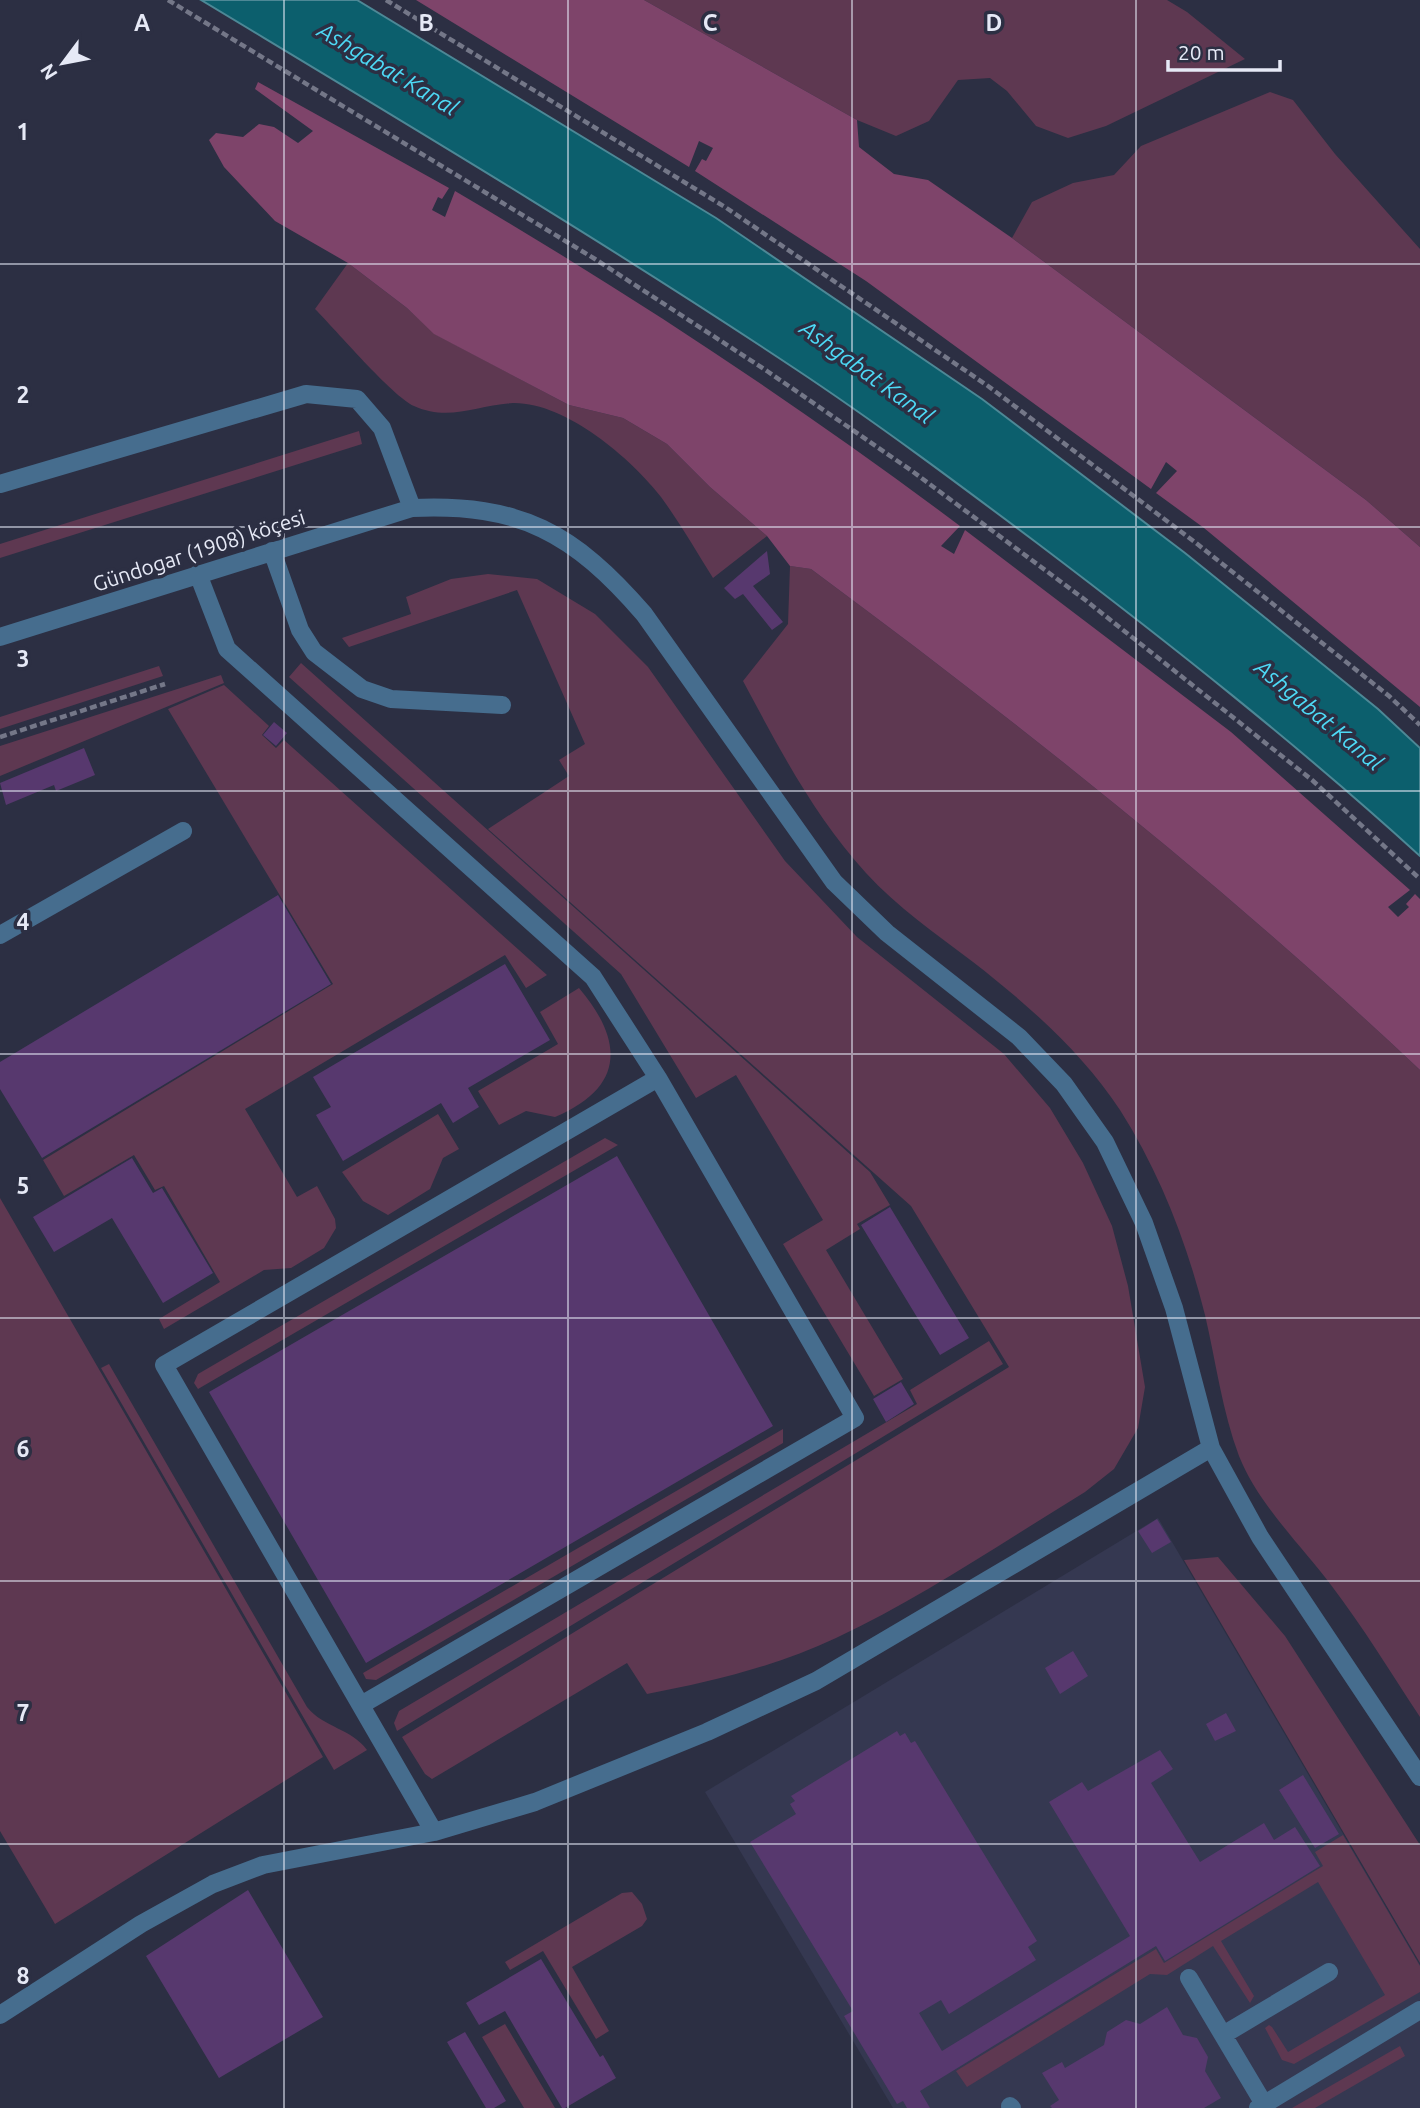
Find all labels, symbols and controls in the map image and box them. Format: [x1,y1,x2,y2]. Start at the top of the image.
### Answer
text: A [134,10,150,35]
text: B [418,10,434,35]
text: C [703,10,718,35]
text: D [986,10,1002,35]
water label: Ashgabat Kanal [313,16,463,120]
north arrow [28,28,98,98]
scale bar [1168,28,1280,72]
text: 20 m [1178,40,1225,64]
text: N [35,60,62,84]
text: 1 [17,119,29,144]
water label: Ashgabat Kanal [795,314,939,429]
text: 2 [17,382,29,407]
street label: Gündogar (1908) köçesi [90,504,308,596]
text: 3 [17,646,29,671]
water label: Ashgabat Kanal [1250,653,1389,776]
text: 4 [17,909,30,934]
text: 5 [17,1173,29,1198]
text: 6 [17,1436,30,1461]
text: 7 [17,1700,29,1725]
text: 8 [17,1963,29,1988]

